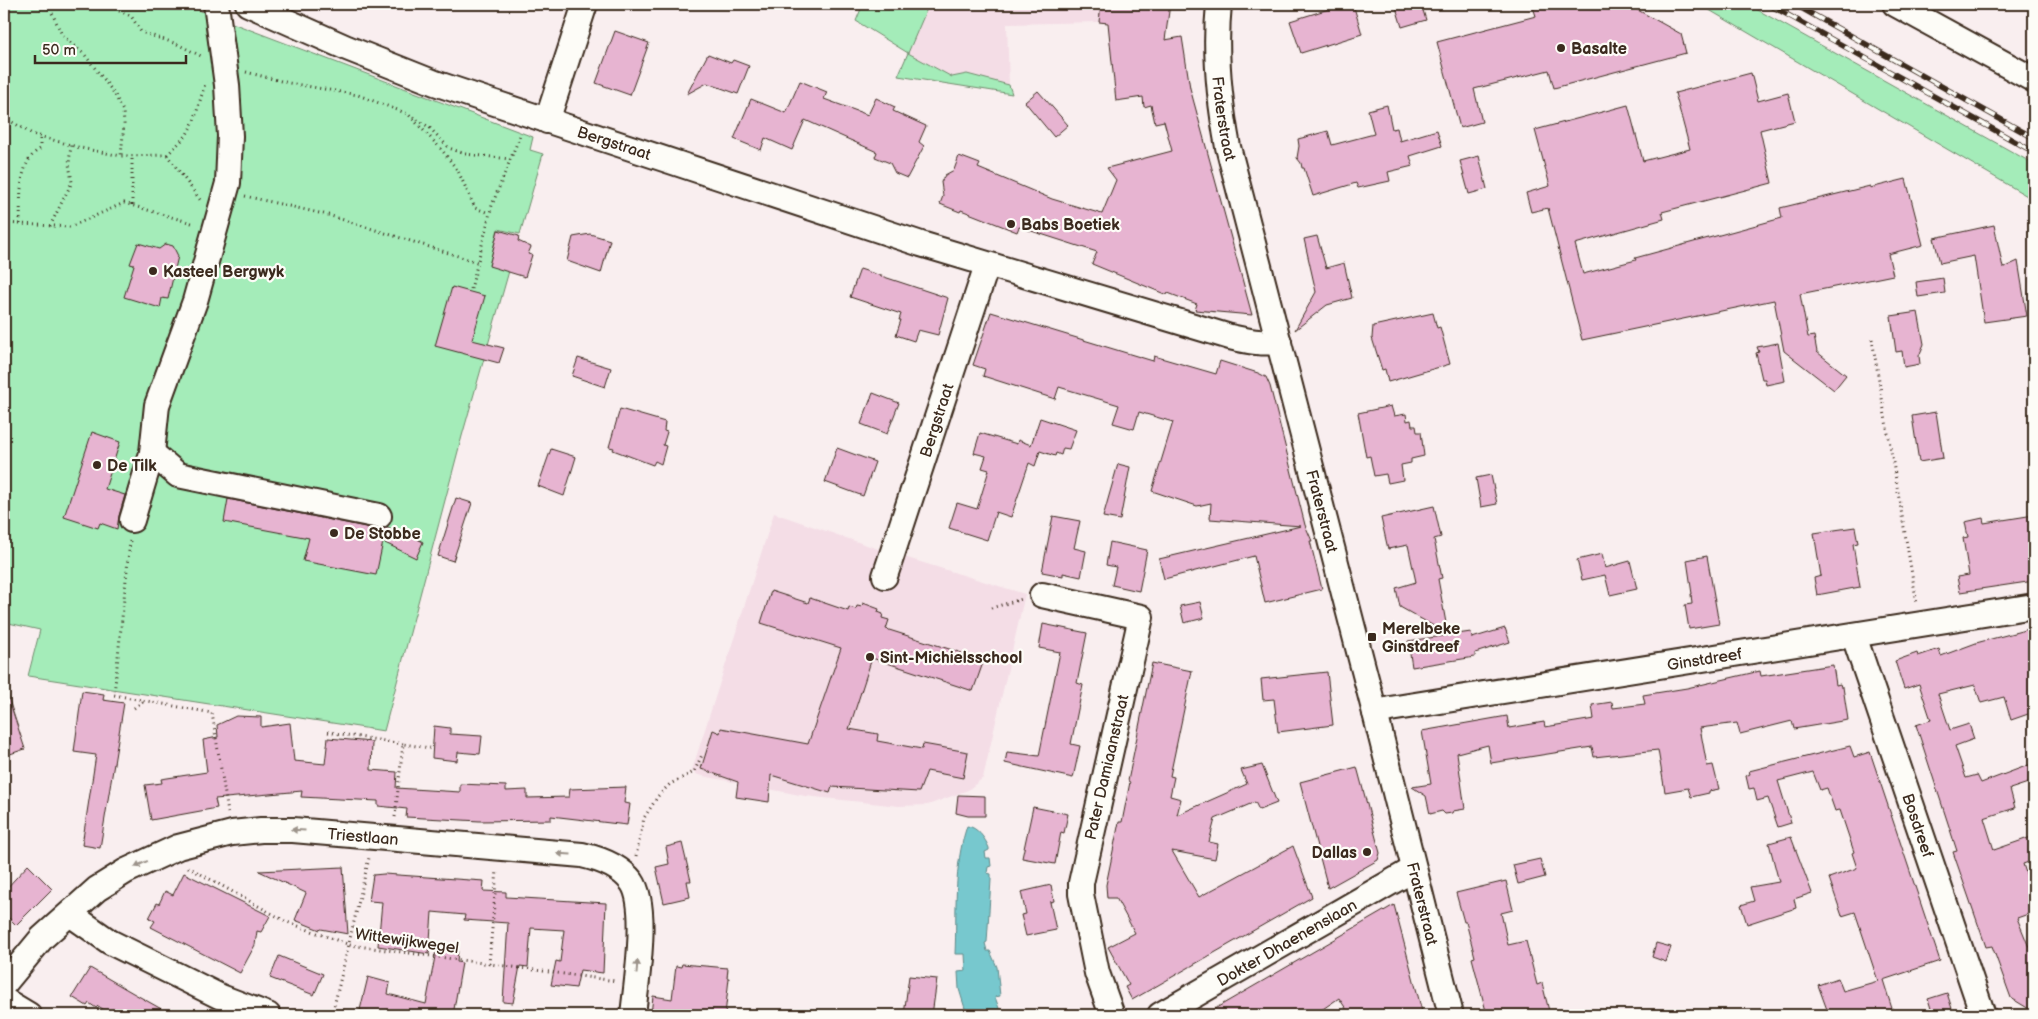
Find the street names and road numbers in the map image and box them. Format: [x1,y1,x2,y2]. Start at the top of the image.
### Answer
street label: Fraterstraat [1207,76,1239,163]
street label: Bergstraat [575,123,653,165]
street label: Bergstraat [917,381,959,460]
street label: Fraterstraat [1301,468,1341,555]
street label: Ginstdreef [1666,645,1744,676]
street label: Pater Damiaanstraat [1082,693,1133,842]
street label: Bosdreef [1897,791,1937,860]
street label: Triestlaan [327,825,399,850]
street label: Fraterstraat [1402,860,1441,948]
street label: Dokter Dhaenenslaan [1214,896,1361,991]
street label: Wittewijkwegel [353,925,460,958]

